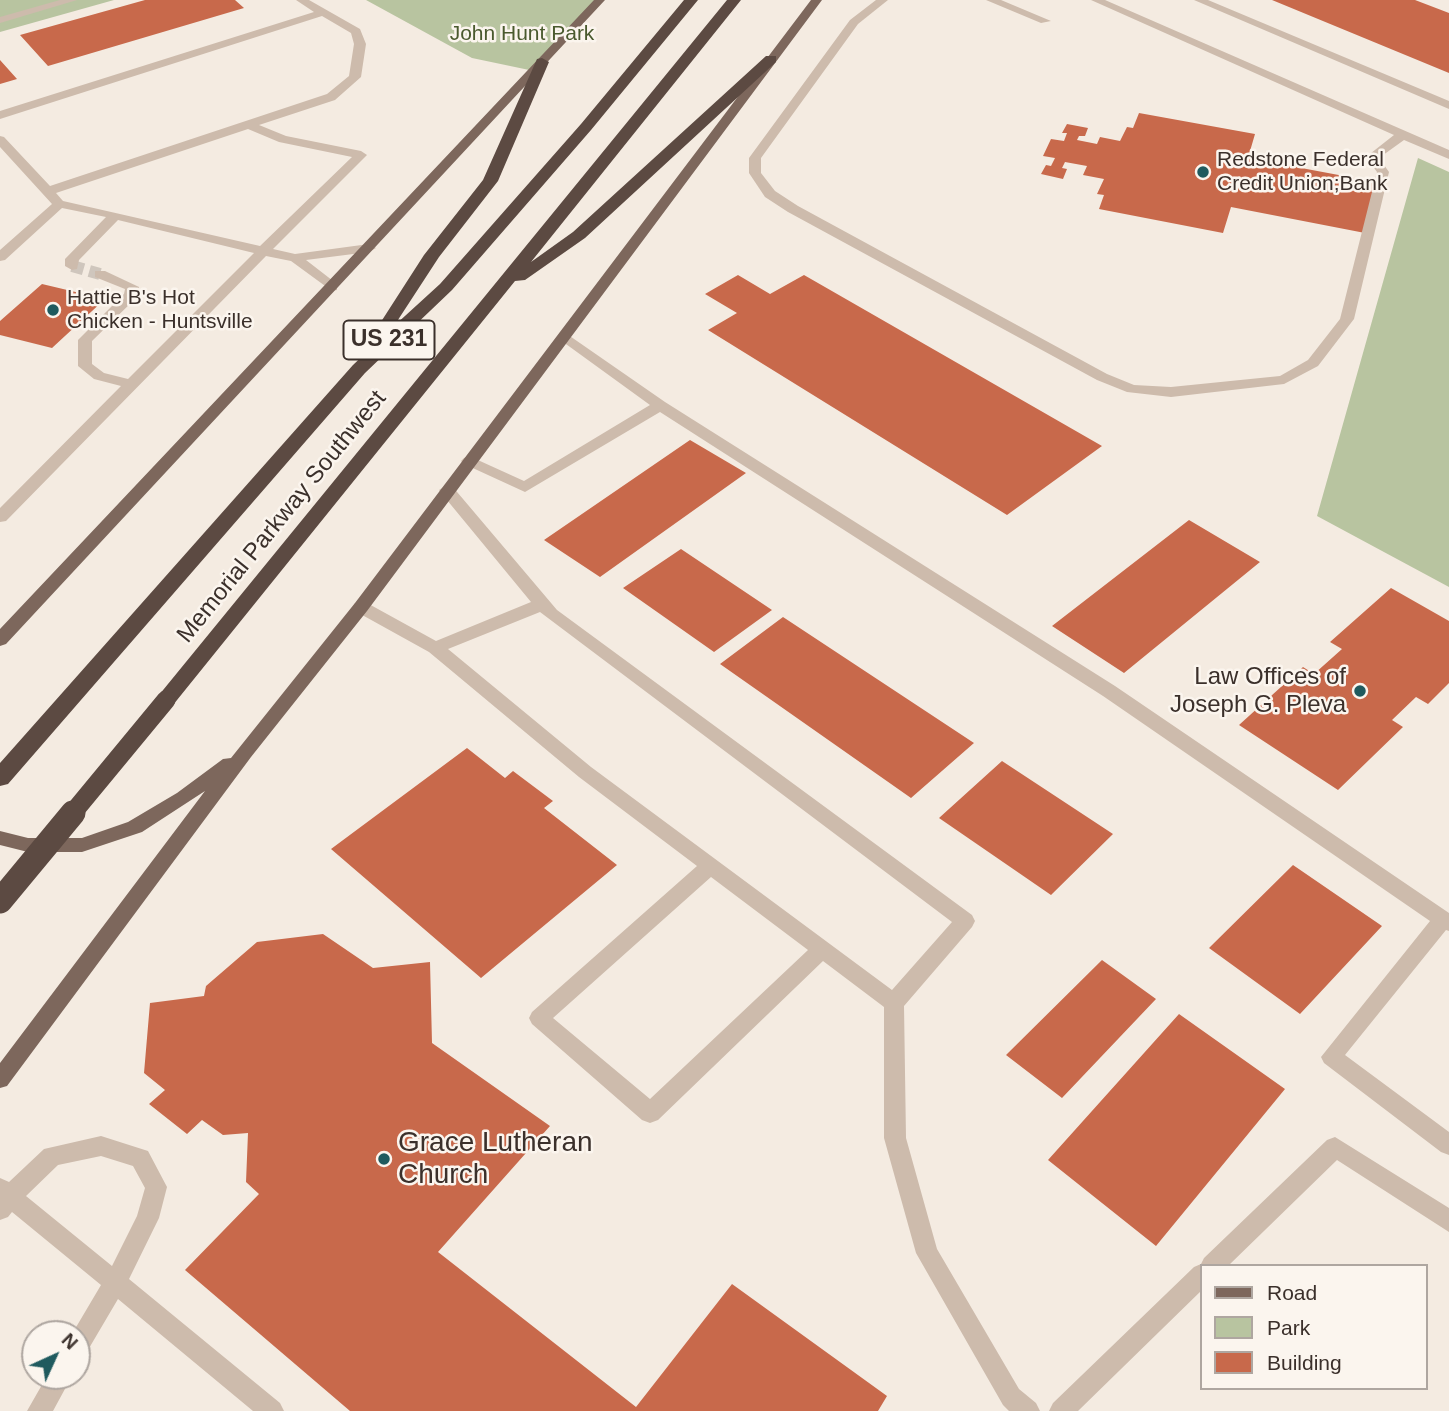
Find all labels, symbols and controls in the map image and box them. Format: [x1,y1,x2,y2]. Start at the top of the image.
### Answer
park label: John Hunt Park [450,21,594,47]
place label: Redstone Federal Credit Union;Bank [1217,147,1387,197]
marker: Redstone Federal Credit Union;Bank [1195,164,1211,180]
place label: Hattie B's Hot Chicken - Huntsville [67,285,253,335]
marker: Hattie B's Hot Chicken - Huntsville [45,302,61,318]
road number: US 231 [344,320,434,360]
street label: Memorial Parkway Southwest [171,385,393,649]
place label: Law Offices of Joseph G. Pleva [1170,663,1346,719]
marker: Law Offices of Joseph G. Pleva [1352,683,1368,699]
place label: Grace Lutheran Church [398,1126,593,1192]
marker: Grace Lutheran Church [376,1151,392,1167]
legend [1200,1264,1428,1390]
text: Road [1267,1281,1317,1304]
text: Park [1267,1316,1310,1339]
north arrow [21,1320,91,1390]
text: N [58,1329,82,1353]
text: Building [1267,1351,1342,1374]

